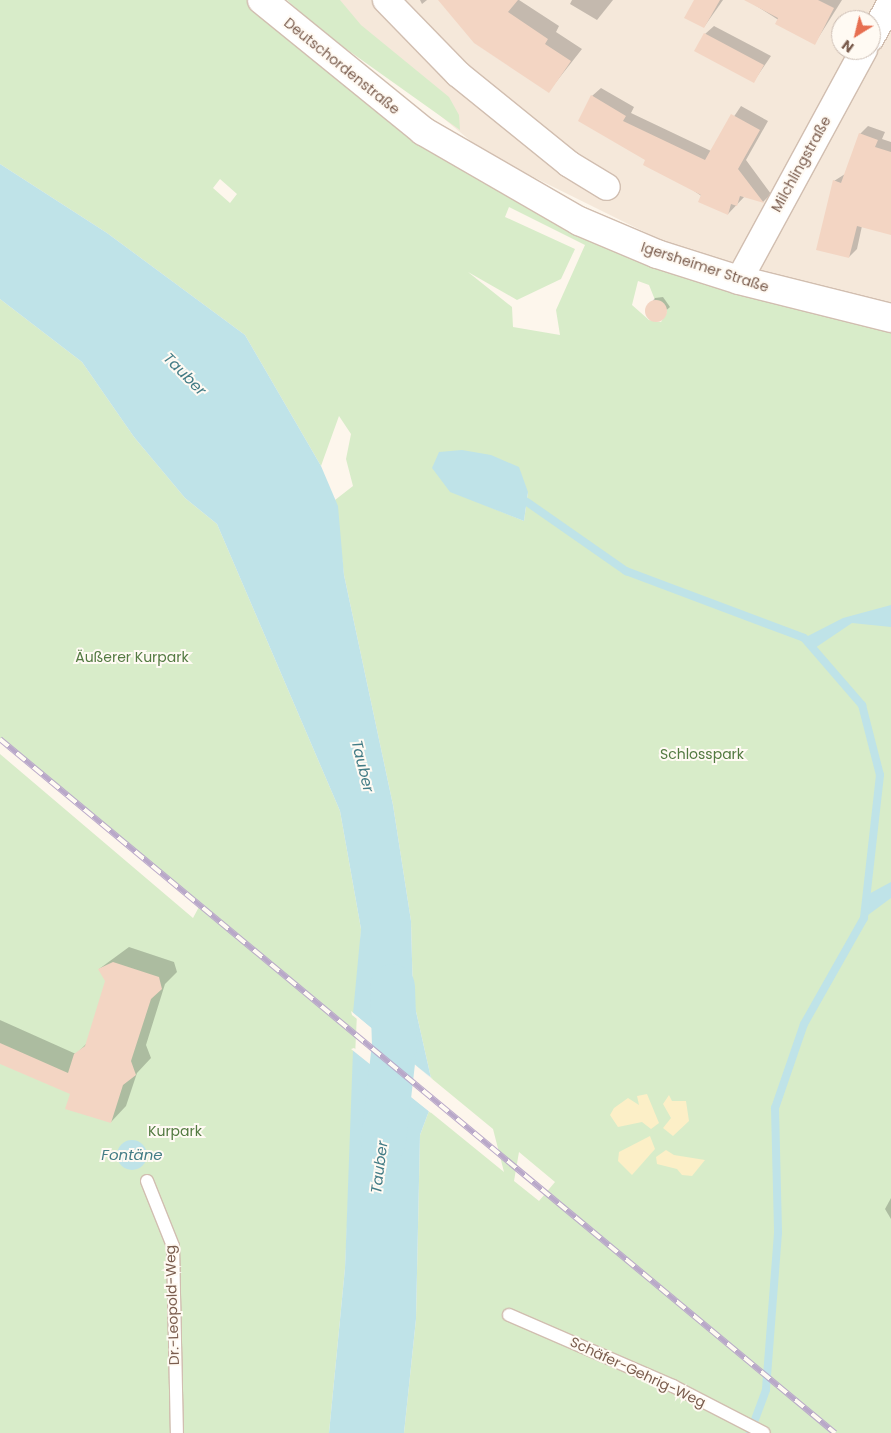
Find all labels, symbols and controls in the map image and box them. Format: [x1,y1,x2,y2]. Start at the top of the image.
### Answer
north arrow [831,10,881,60]
street label: Deutschordenstraße [281,14,403,118]
text: N [838,35,858,58]
street label: Milchlingstraße [768,113,834,215]
street label: Igersheimer Straße [639,238,771,296]
water label: Tauber [160,349,210,399]
park label: Äußerer Kurpark [75,649,189,665]
water label: Tauber [348,738,378,794]
park label: Schlosspark [660,746,744,762]
park label: Kurpark [148,1123,202,1139]
water label: Tauber [367,1140,391,1194]
water label: Fontäne [101,1146,163,1164]
street label: Dr.-Leopold-Weg [162,1245,182,1365]
street label: Schäfer-Gehrig-Weg [568,1333,708,1411]

